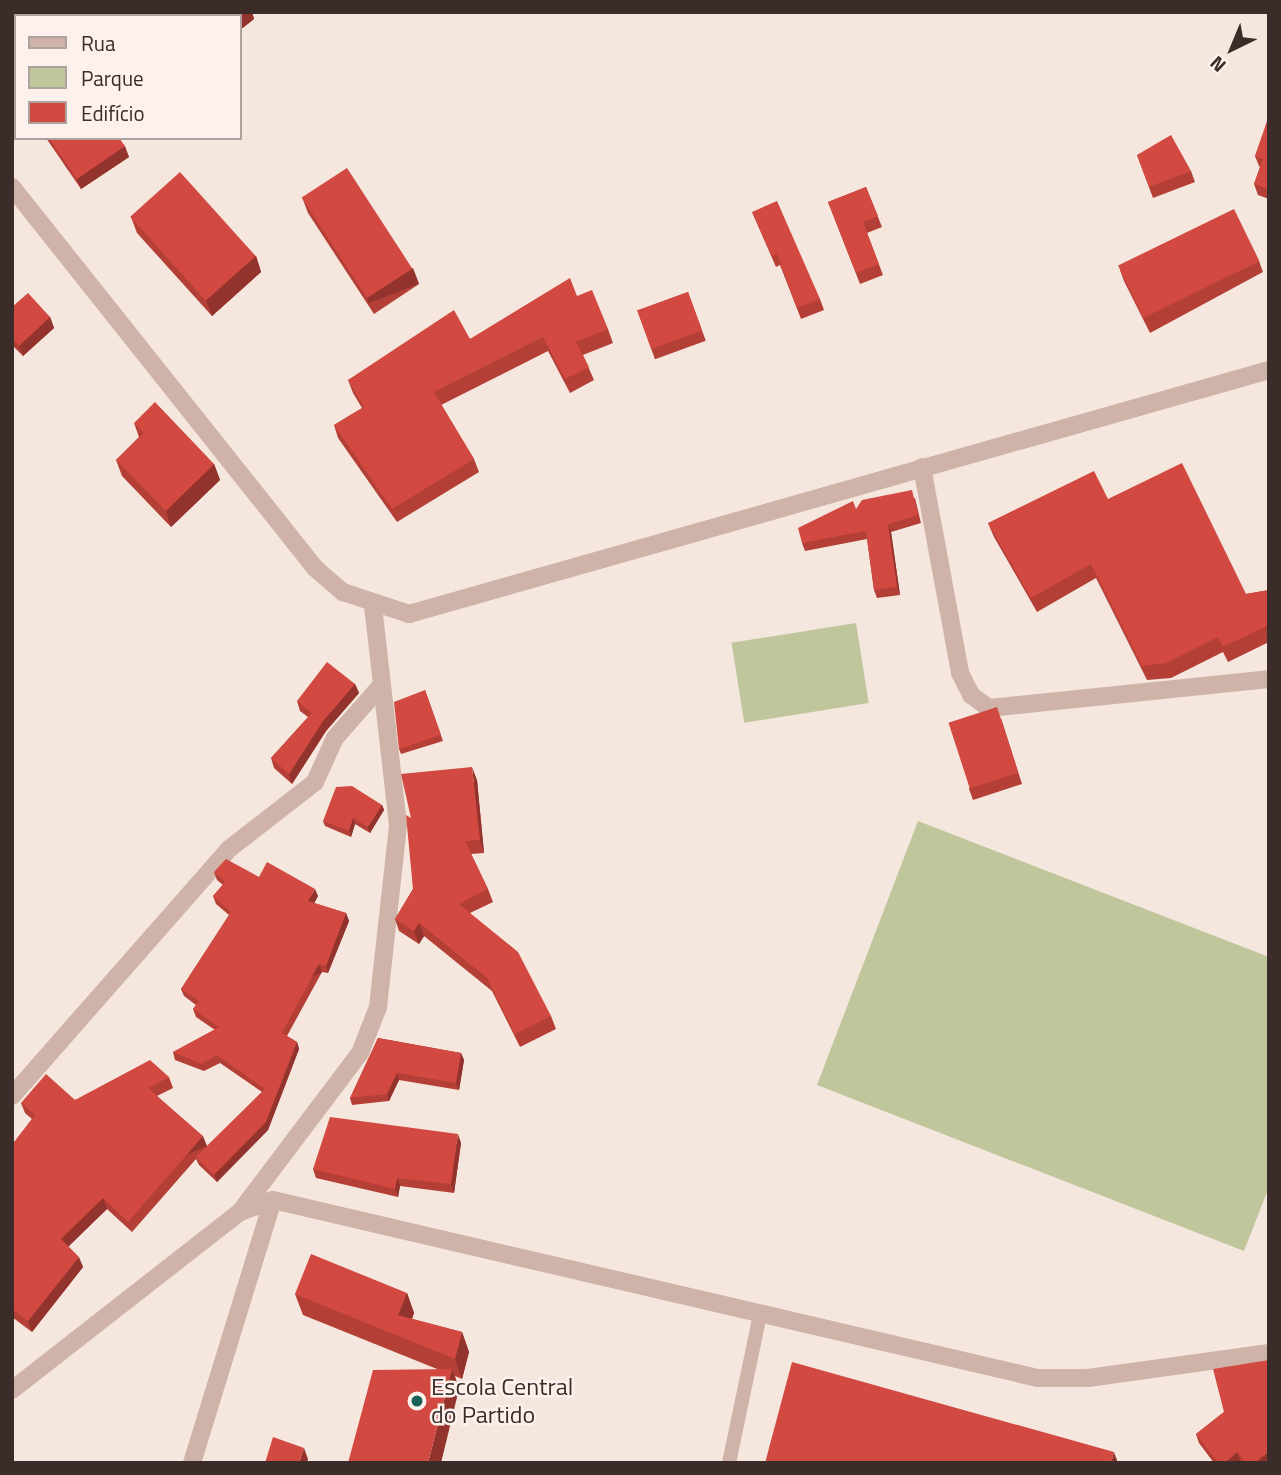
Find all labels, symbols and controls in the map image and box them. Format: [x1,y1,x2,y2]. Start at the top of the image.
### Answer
legend [14,14,242,140]
north arrow [1197,14,1267,84]
text: Rua [81,27,116,59]
text: N [1203,50,1232,80]
text: Parque [81,62,144,94]
text: Edifício [81,97,145,129]
place label: Escola Central do Partido [431,1373,573,1429]
marker: Escola Central do Partido [409,1393,425,1409]

